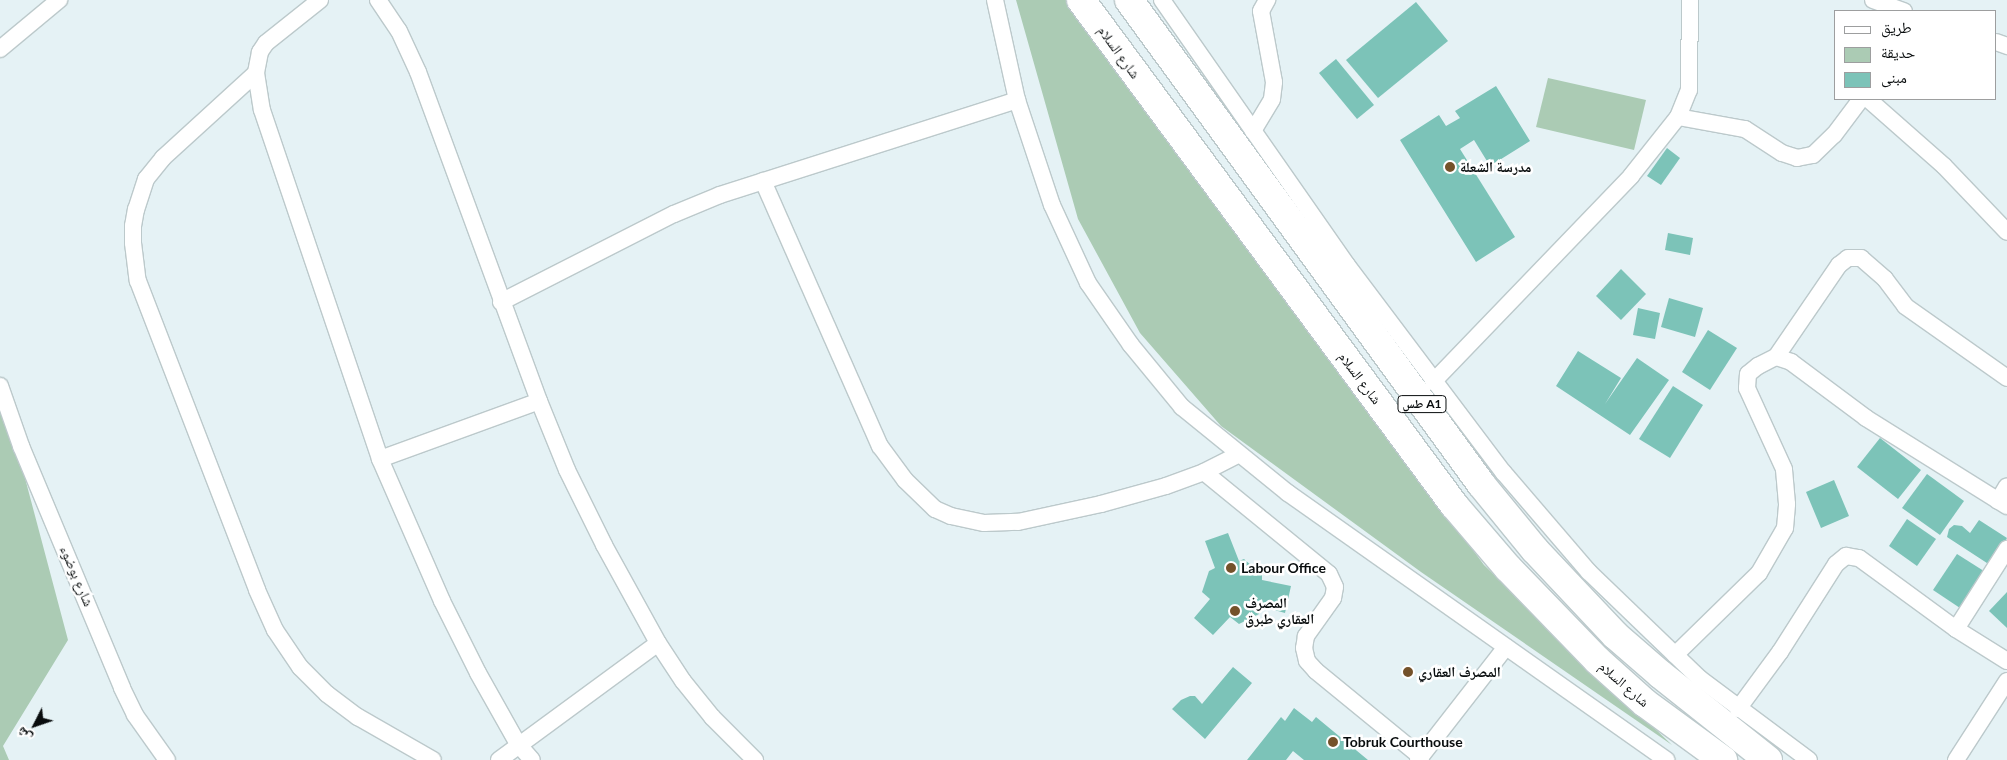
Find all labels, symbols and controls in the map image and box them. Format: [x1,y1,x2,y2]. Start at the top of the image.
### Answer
legend [1834,10,1997,100]
text: طريق [1881,18,1912,36]
street label: شارع السلام [1094,22,1144,82]
text: حديقة [1881,43,1915,61]
text: مبنى [1881,68,1907,86]
place label: مدرسة الشعلة [1460,159,1531,175]
marker: مدرسة الشعلة [1444,161,1456,173]
street label: شارع السلام [1335,349,1385,407]
road number: طس A1 [1397,394,1447,414]
street label: شارع بوضوء [57,543,97,609]
place label: Labour Office [1241,560,1326,576]
marker: Labour Office [1225,562,1237,574]
place label: المصرف العقاري طبرق [1245,595,1314,628]
marker: المصرف العقاري طبرق [1229,605,1241,617]
street label: شارع السلام [1595,658,1653,710]
place label: المصرف العقاري [1418,664,1501,680]
marker: المصرف العقاري [1402,666,1414,678]
north arrow [10,700,60,750]
text: ش [12,724,35,746]
place label: Tobruk Courthouse [1343,734,1463,750]
marker: Tobruk Courthouse [1327,736,1339,748]

